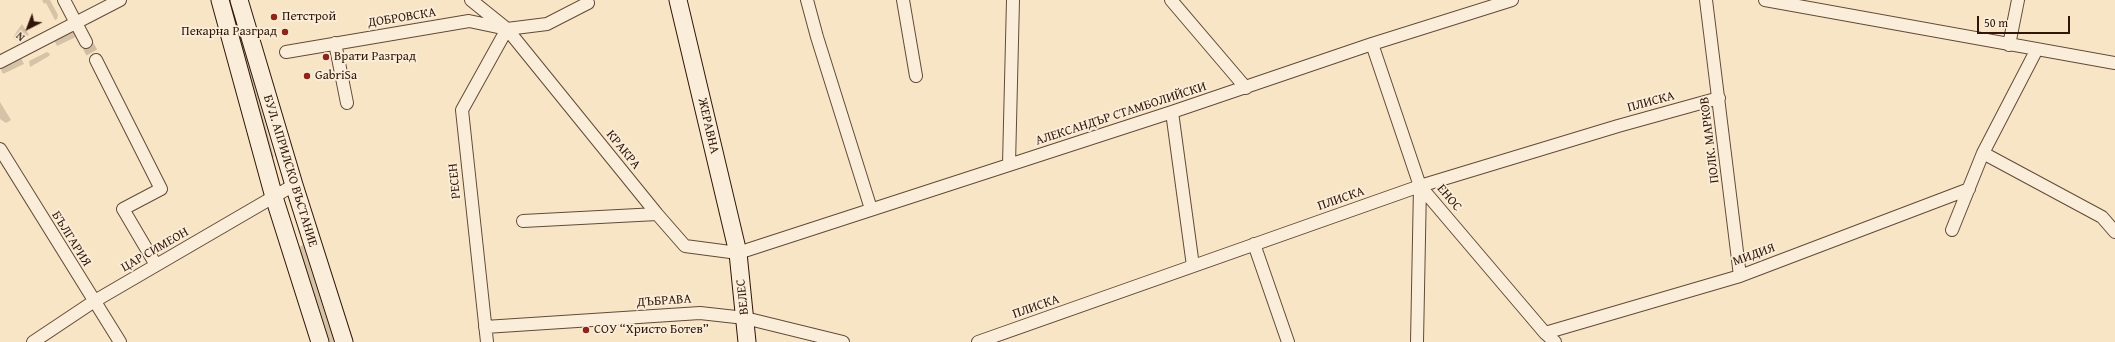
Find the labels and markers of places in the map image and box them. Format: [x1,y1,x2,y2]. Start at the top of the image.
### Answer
place label: Петстрой [282,9,336,25]
marker: Петстрой [269,12,279,22]
place label: Пекарна Разград [181,24,277,40]
marker: Пекарна Разград [280,27,290,37]
place label: Врати Разград [334,49,416,65]
marker: Врати Разград [321,52,331,62]
place label: GabriSa [315,68,357,84]
marker: GabriSa [302,71,312,81]
place label: СОУ “Христо Ботев” [594,322,709,338]
marker: СОУ “Христо Ботев” [581,325,591,335]

